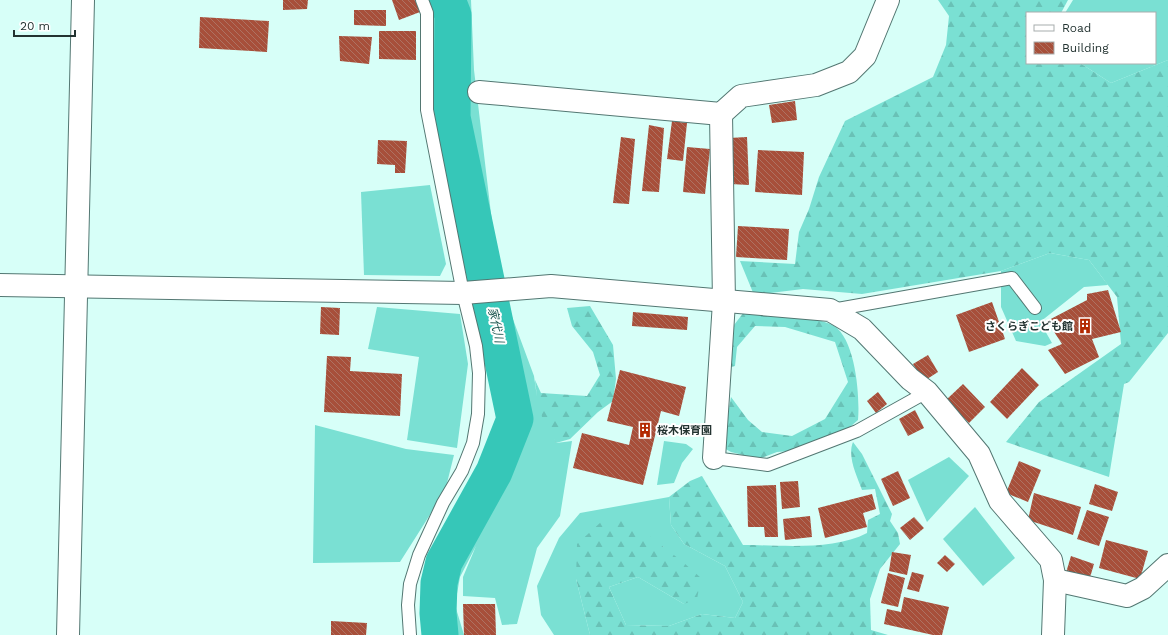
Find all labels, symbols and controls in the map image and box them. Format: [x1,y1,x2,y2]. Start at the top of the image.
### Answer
scale bar [14,12,75,38]
legend [1026,12,1156,64]
text: 20 m [20,19,50,33]
text: Road [1062,21,1091,35]
text: Building [1062,41,1109,55]
water label: 家代川 [485,306,507,346]
building icon: さくらぎこども館 [1076,317,1094,335]
place label: さくらぎこども館 [985,320,1073,333]
building icon: 桜木保育園 [636,421,654,439]
place label: 桜木保育園 [657,424,712,437]

